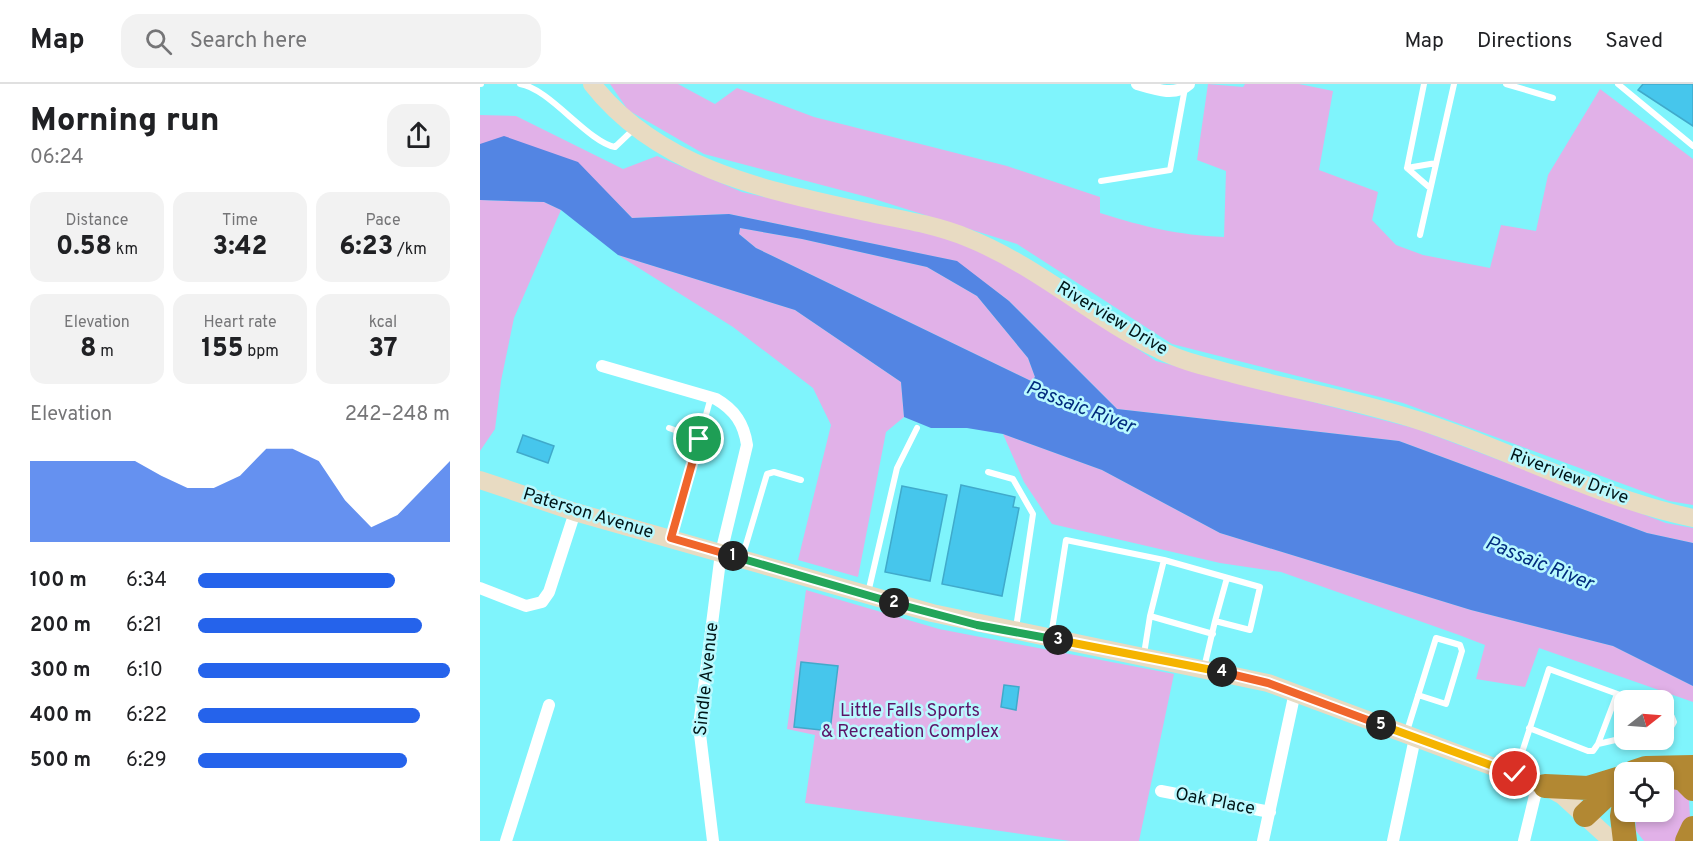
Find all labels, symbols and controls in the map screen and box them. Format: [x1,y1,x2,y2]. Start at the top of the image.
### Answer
search box [121,14,541,68]
text: Map [30,23,85,59]
icon: search [142,25,175,58]
text: Search here [190,28,307,55]
text: Map [1404,28,1444,55]
text: Directions [1477,28,1572,55]
text: Saved [1605,28,1663,55]
text: Morning run [30,101,220,143]
button: share [387,104,450,167]
text: 06:24 [30,145,84,171]
text: Distance [66,211,128,231]
text: Time [222,211,258,231]
text: Pace [365,211,401,231]
text: 0.58 [56,231,112,264]
text: 3:42 [213,231,267,264]
text: 6:23 [339,231,393,264]
text: km [112,240,138,260]
text: /km [393,240,427,260]
street label: Riverview Drive [1052,277,1172,361]
text: Elevation [64,313,130,333]
text: Heart rate [203,313,277,333]
text: kcal [369,313,397,333]
text: 8 [80,333,97,366]
text: 155 [201,333,244,366]
text: 37 [368,333,398,366]
text: m [97,342,114,362]
text: bpm [244,342,279,362]
water label: Passaic River [1022,375,1139,441]
text: Elevation [30,402,112,428]
text: 242–248 m [345,402,450,428]
pin [673,413,724,464]
icon: arrive [682,422,715,455]
street label: Riverview Drive [1506,444,1632,510]
street label: Paterson Avenue [520,483,656,545]
water label: Passaic River [1481,531,1598,598]
pin: 1 [718,541,748,571]
text: 1 [730,546,736,566]
text: 100 m [30,568,87,594]
text: 6:34 [126,568,167,594]
pin: 2 [879,588,909,618]
text: 2 [889,593,899,613]
text: 200 m [30,613,91,639]
text: 6:21 [126,613,162,639]
street label: Sindle Avenue [690,621,724,737]
pin: 3 [1043,625,1073,655]
text: 3 [1053,630,1063,650]
pin: 4 [1207,657,1237,687]
text: 300 m [30,658,91,684]
text: 6:10 [126,658,163,684]
text: 4 [1217,662,1227,682]
north arrow [1614,690,1674,750]
map controls [1614,690,1674,822]
park label: Little Falls Sports & Recreation Complex [821,700,999,744]
text: 400 m [30,703,92,729]
text: 6:22 [126,703,167,729]
pin: 5 [1366,710,1396,740]
text: 5 [1376,715,1386,735]
text: 500 m [30,748,91,774]
text: 6:29 [126,748,167,774]
pin [1489,748,1540,799]
icon: check [1498,757,1531,790]
button: locate [1614,762,1674,822]
street label: Oak Place [1173,783,1257,821]

